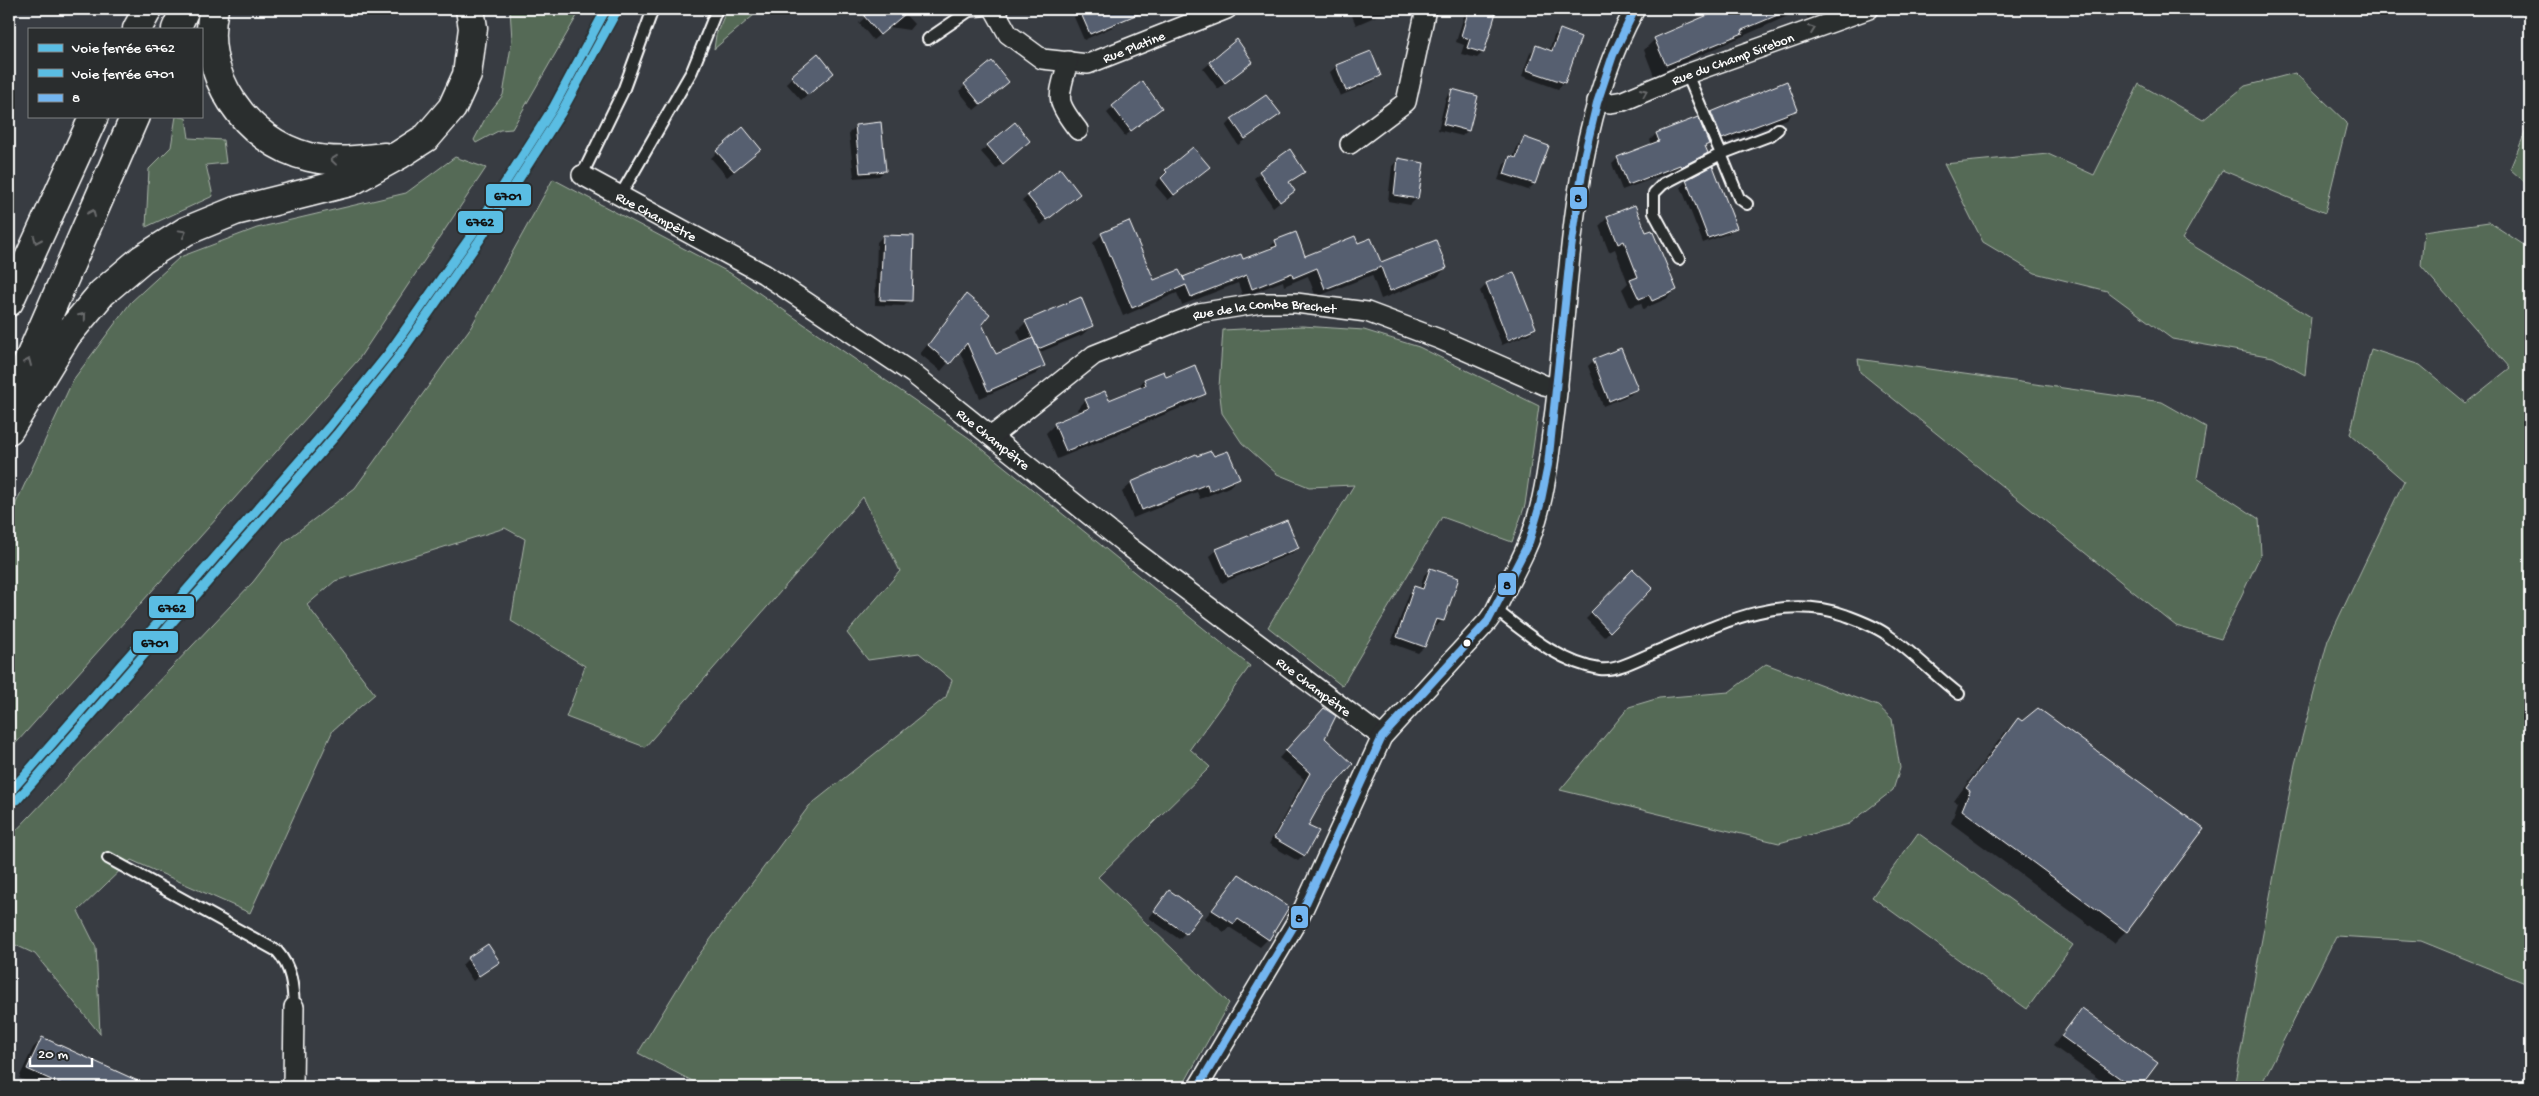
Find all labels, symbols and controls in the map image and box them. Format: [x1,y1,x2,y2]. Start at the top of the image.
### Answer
one-way arrow [1807,25,1816,35]
legend [28,28,202,118]
street label: Rue Platine [1101,28,1169,68]
street label: Rue du Champ Sirebon [1670,30,1797,90]
text: Voie ferrée 6762 [71,40,175,58]
text: Voie ferrée 6701 [71,66,175,84]
one-way arrow [1639,88,1648,99]
text: 8 [72,90,80,108]
one-way arrow [329,155,337,166]
line badge: 6701 [485,183,532,207]
line badge: 8 [1569,186,1588,210]
text: 6701 [494,189,522,206]
street label: Rue Champêtre [612,189,699,247]
text: 8 [1574,191,1582,208]
one-way arrow [86,209,97,218]
line badge: 6762 [457,210,504,234]
text: 6762 [466,215,494,232]
one-way arrow [178,230,187,240]
one-way arrow [32,235,43,244]
street label: Rue de la Combe Brechet [1190,297,1338,326]
one-way arrow [78,313,86,322]
one-way arrow [22,358,33,367]
street label: Rue Champêtre [952,406,1033,475]
line badge: 8 [1497,572,1517,596]
text: 8 [1503,578,1511,595]
line badge: 6762 [148,595,195,619]
text: 6762 [158,601,186,618]
line badge: 6701 [132,630,179,654]
text: 6701 [141,636,169,653]
unlabelled marker [1462,638,1472,648]
street label: Rue Champêtre [1272,654,1354,722]
line badge: 8 [1290,905,1309,929]
text: 8 [1295,911,1303,928]
scale bar [30,1036,92,1068]
text: 20 m [38,1046,68,1064]

